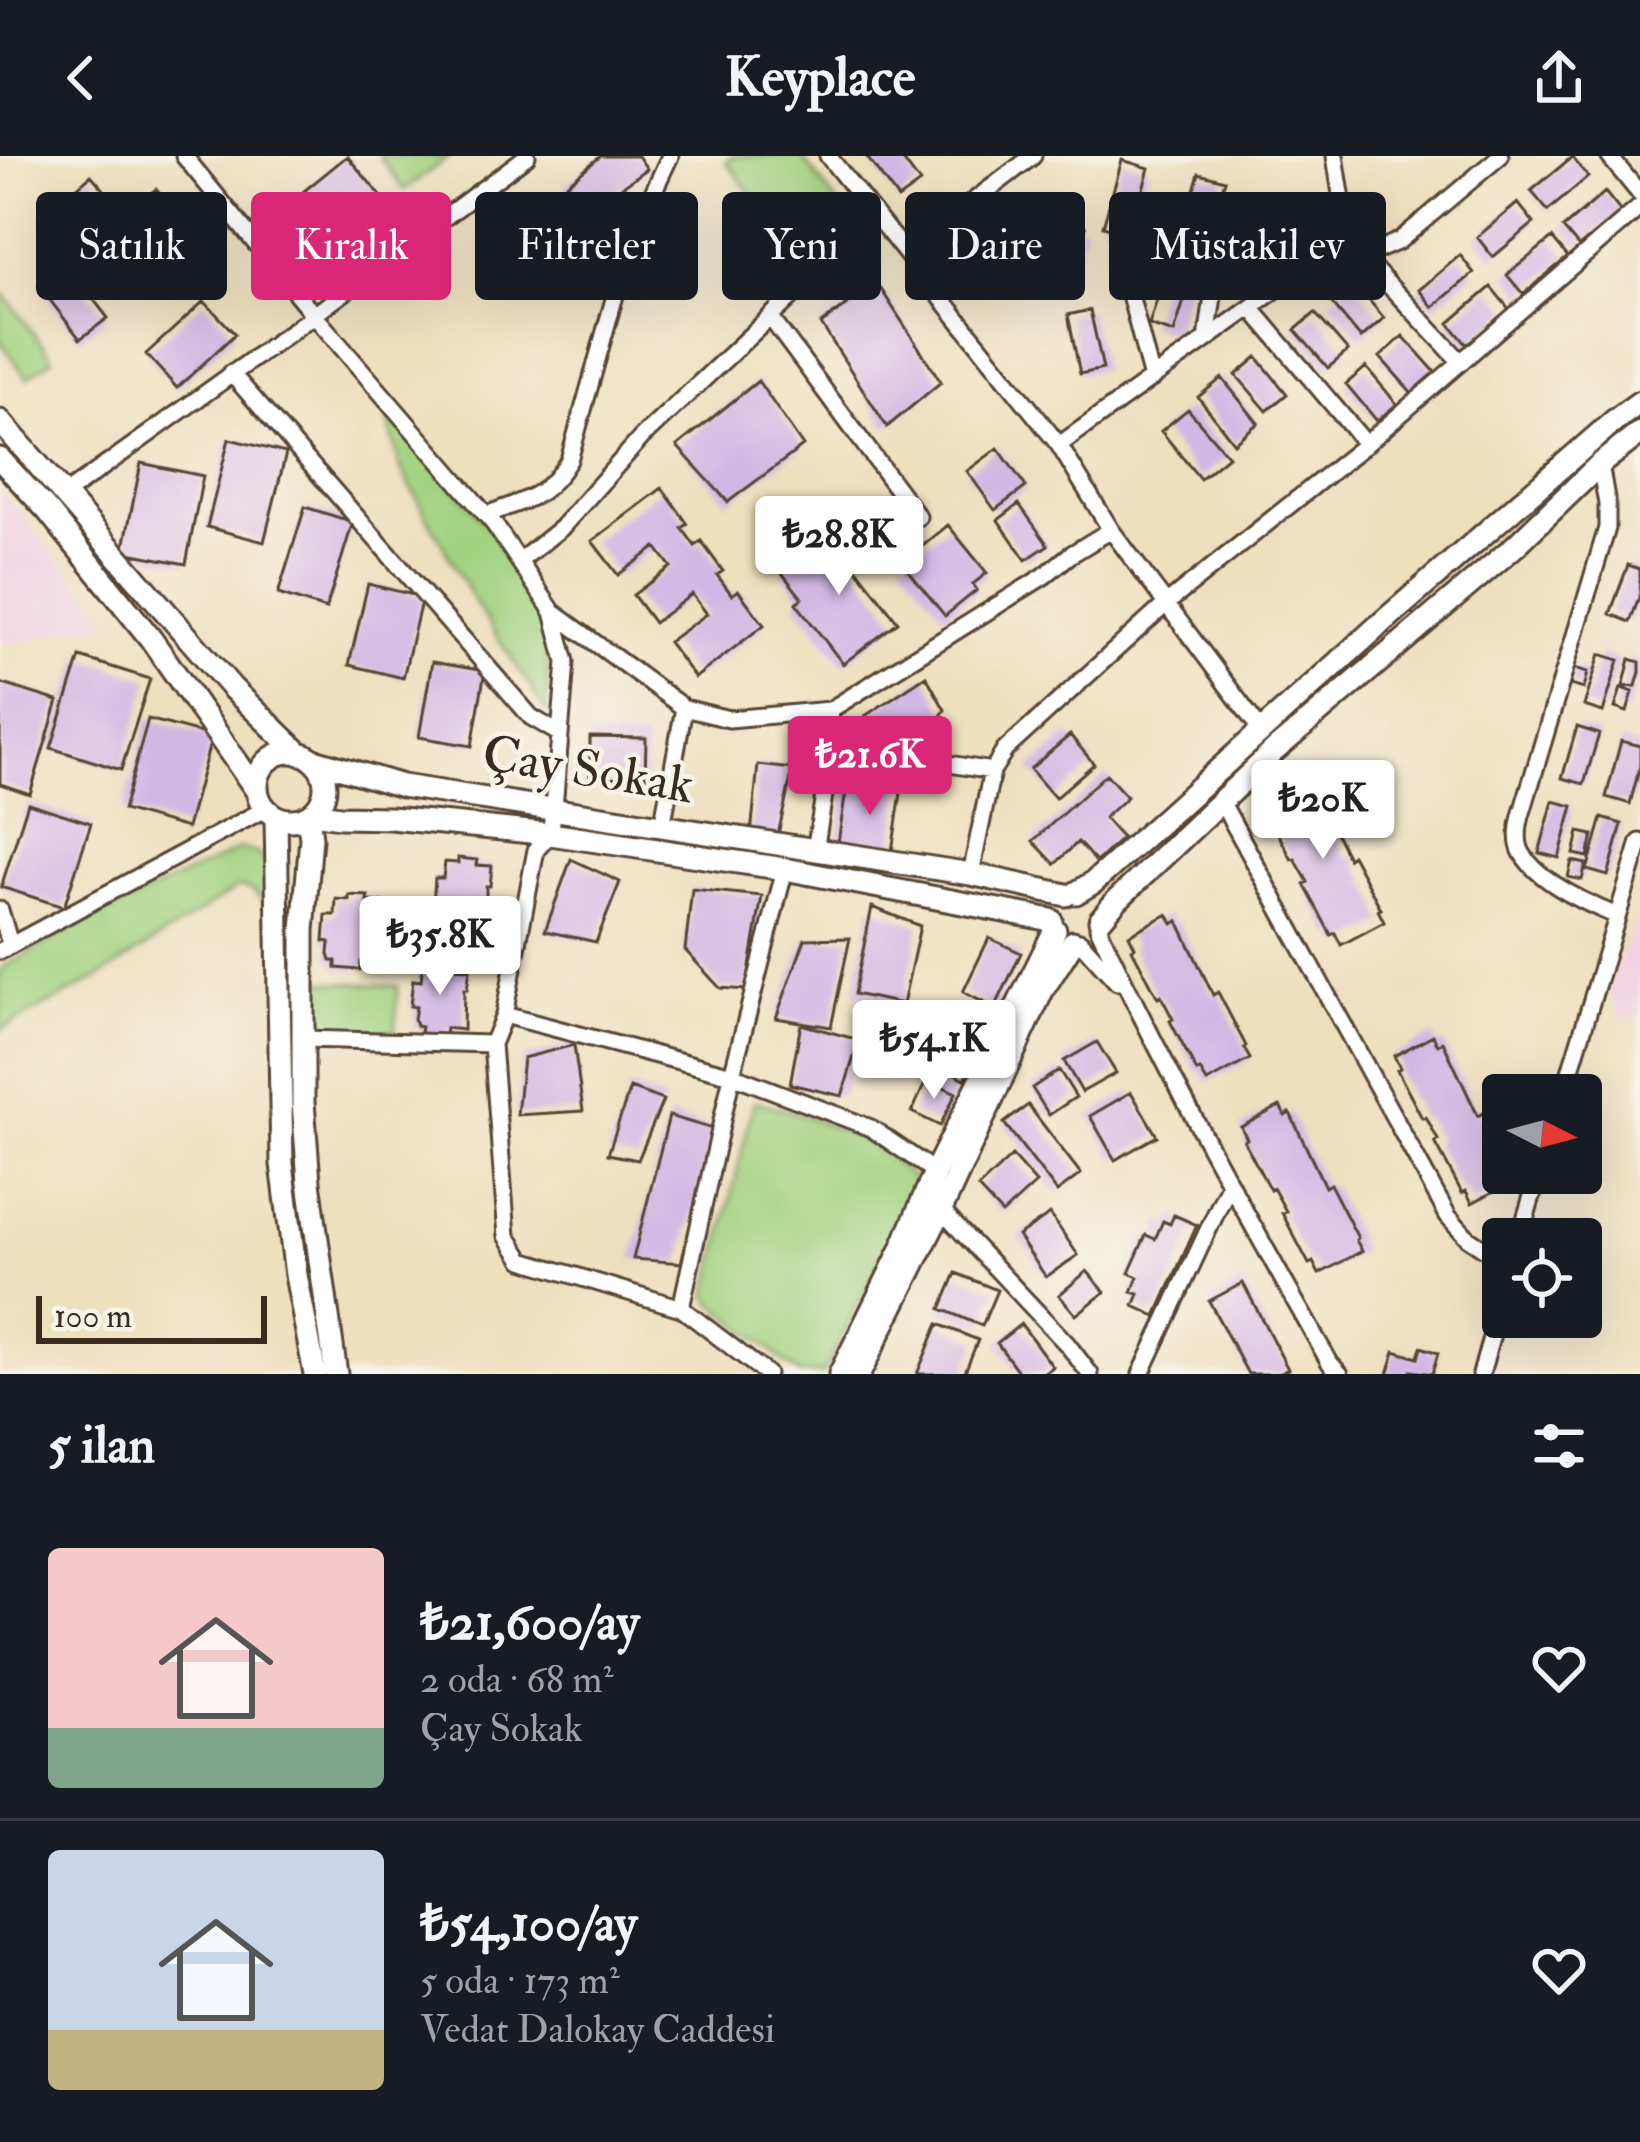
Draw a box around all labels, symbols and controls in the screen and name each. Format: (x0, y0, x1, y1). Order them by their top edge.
text: Keyplace (725, 44, 915, 112)
icon: back (48, 45, 114, 111)
icon: share (1526, 45, 1592, 111)
chip: Satılık (36, 192, 227, 300)
chip: Kiralık (251, 192, 451, 300)
chip: Filtreler (475, 192, 698, 300)
chip: Yeni (722, 192, 881, 300)
chip: Daire (905, 192, 1085, 300)
chip: Müstakil ev (1109, 192, 1386, 300)
pin: ₺28.8K (741, 496, 937, 598)
text: ₺28.8K (782, 510, 896, 559)
pin: ₺21.6K (772, 716, 968, 818)
street label: Çay Sokak (478, 722, 698, 818)
text: ₺21.6K (815, 730, 925, 779)
pin: ₺20K (1252, 760, 1394, 862)
text: ₺20K (1278, 774, 1368, 823)
pin: ₺35.8K (342, 896, 538, 998)
text: ₺35.8K (387, 910, 493, 959)
pin: ₺54.1K (836, 1000, 1032, 1102)
text: ₺54.1K (879, 1014, 989, 1063)
north arrow (1482, 1074, 1602, 1194)
map controls (1482, 1074, 1602, 1338)
button: locate (1482, 1218, 1602, 1338)
scale bar (36, 1290, 267, 1343)
text: 100 m (54, 1296, 132, 1337)
icon: filters (1526, 1413, 1592, 1479)
text: 5 ilan (48, 1414, 155, 1478)
text: ₺21,600/ay (420, 1591, 639, 1655)
icon: home (144, 1596, 288, 1740)
icon: heart (1526, 1635, 1592, 1701)
text: 2 oda · 68 m² (420, 1655, 613, 1704)
text: Çay Sokak (420, 1704, 583, 1753)
text: ₺54,100/ay (420, 1892, 637, 1956)
icon: home (144, 1898, 288, 2042)
icon: heart (1526, 1937, 1592, 2003)
text: 5 oda · 173 m² (420, 1956, 620, 2005)
text: Vedat Dalokay Caddesi (420, 2005, 775, 2054)

